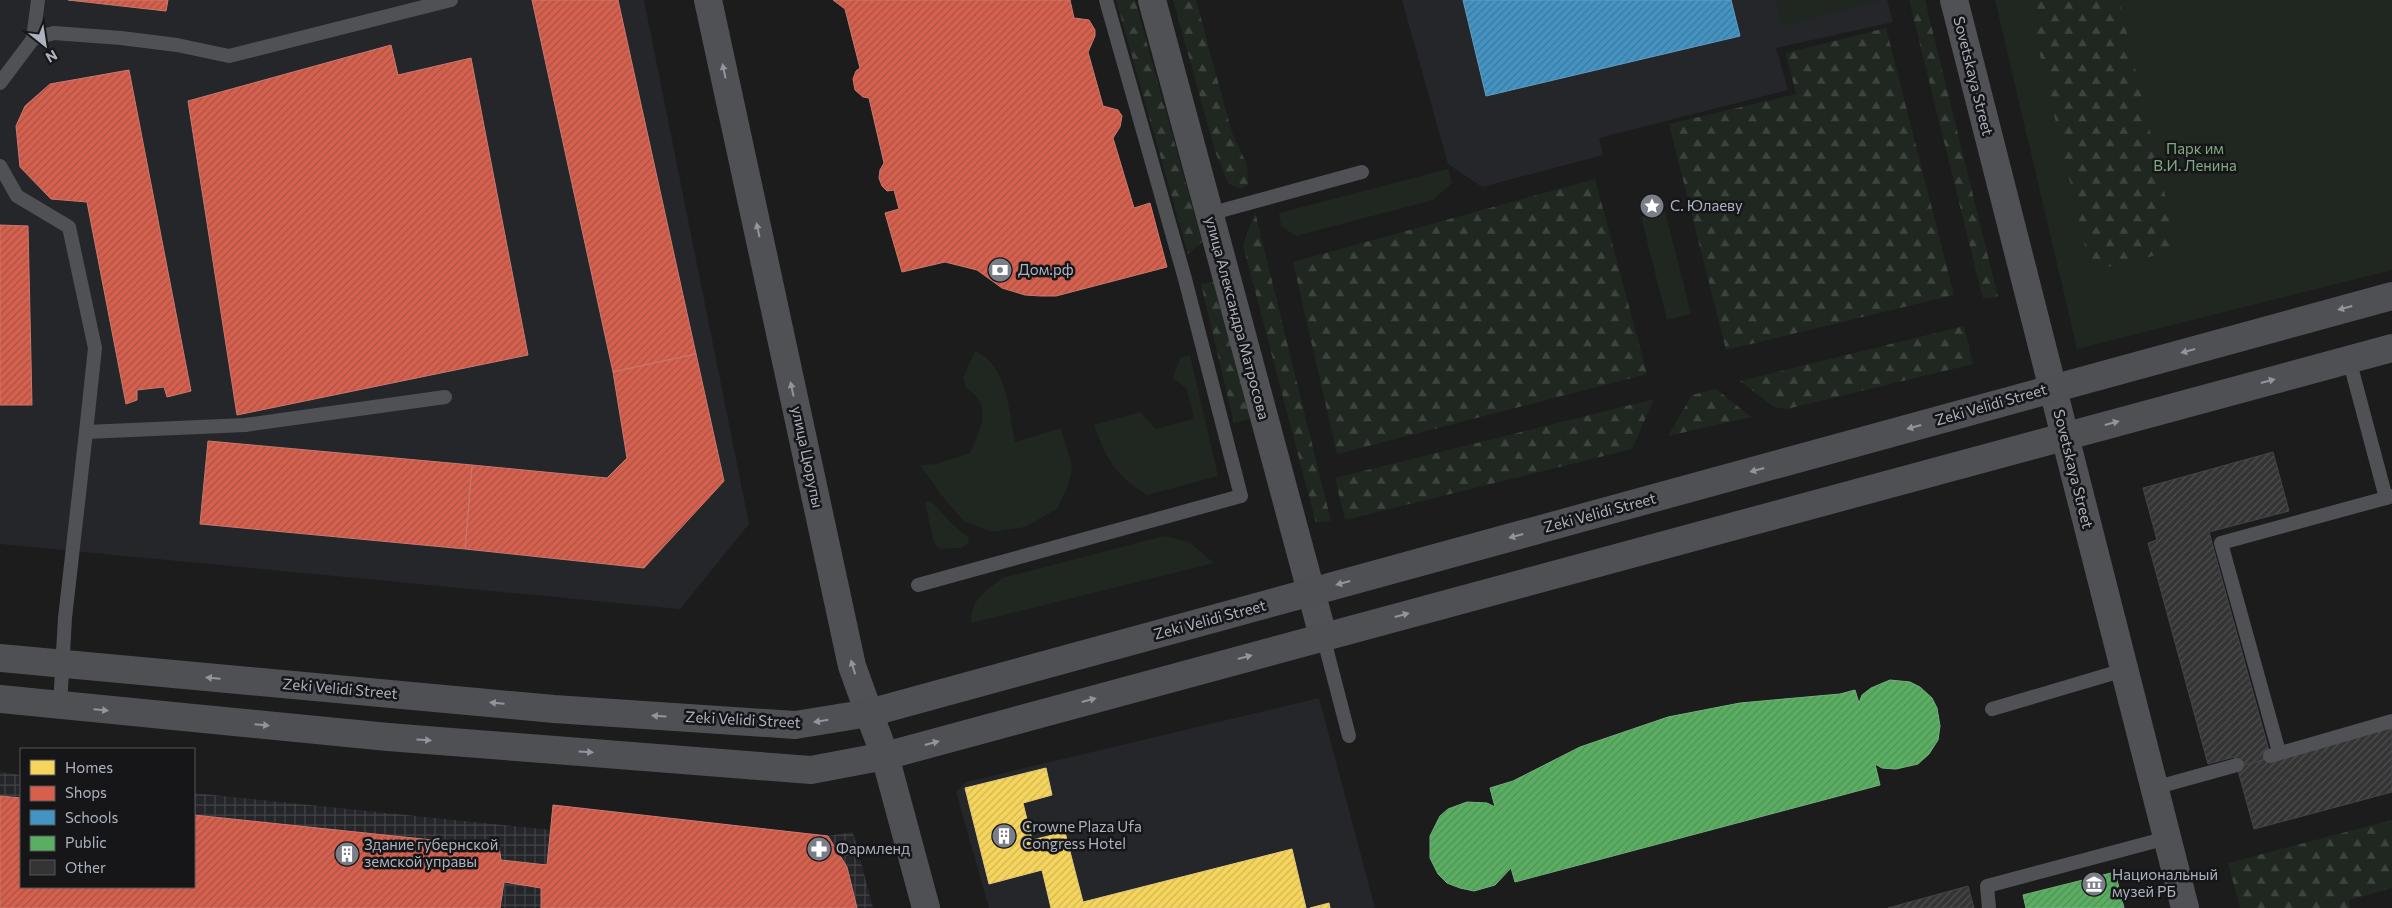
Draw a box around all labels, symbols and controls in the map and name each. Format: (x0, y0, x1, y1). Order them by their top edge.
street label: Sovetskaya Street (1950, 14, 1997, 137)
north arrow (20, 20, 70, 70)
text: N (43, 47, 61, 67)
one-way arrow (719, 63, 727, 79)
park label: Парк им В.И. Ленина (2153, 139, 2237, 174)
place icon: С. Юлаеву (1639, 193, 1665, 219)
place label: С. Юлаеву (1670, 196, 1743, 214)
street label: улица Александра Матросова (1202, 214, 1274, 421)
one-way arrow (754, 223, 762, 238)
bank icon: Дом.рф (987, 257, 1013, 283)
place label: Дом.рф (1018, 260, 1074, 278)
one-way arrow (2337, 305, 2352, 313)
one-way arrow (2180, 347, 2196, 355)
one-way arrow (2261, 377, 2276, 385)
street label: Zeki Velidi Street (1933, 379, 2049, 429)
one-way arrow (788, 381, 796, 396)
street label: улица Цюрупы (788, 404, 828, 509)
street label: Sovetskaya Street (2050, 407, 2097, 530)
one-way arrow (2104, 419, 2119, 427)
one-way arrow (1907, 423, 1922, 431)
one-way arrow (1750, 466, 1765, 474)
street label: Zeki Velidi Street (1542, 488, 1658, 536)
one-way arrow (1509, 532, 1524, 540)
one-way arrow (1335, 580, 1350, 588)
street label: Zeki Velidi Street (1152, 595, 1268, 643)
one-way arrow (1395, 611, 1410, 619)
one-way arrow (1238, 653, 1253, 661)
one-way arrow (848, 660, 856, 675)
one-way arrow (205, 674, 221, 682)
street label: Zeki Velidi Street (282, 674, 398, 702)
one-way arrow (1081, 696, 1096, 704)
one-way arrow (489, 699, 505, 707)
one-way arrow (93, 706, 109, 714)
street label: Zeki Velidi Street (685, 707, 801, 731)
one-way arrow (651, 711, 667, 719)
one-way arrow (813, 717, 829, 725)
one-way arrow (255, 722, 271, 730)
one-way arrow (417, 736, 433, 744)
one-way arrow (924, 739, 939, 747)
legend (20, 748, 195, 888)
one-way arrow (579, 749, 595, 757)
text: Homes (65, 758, 113, 776)
text: Shops (65, 783, 107, 801)
text: Schools (65, 808, 119, 826)
place label: Crowne Plaza Ufa Congress Hotel (1022, 817, 1142, 852)
building icon: Crowne Plaza Ufa Congress Hotel (991, 823, 1017, 849)
text: Public (65, 833, 107, 851)
place label: Здание губернской земской управы (364, 835, 498, 870)
pharmacy icon: Фармленд (806, 836, 832, 862)
place label: Фармленд (836, 839, 910, 857)
building icon: Здание губернской земской управы (334, 841, 360, 867)
text: Other (65, 858, 106, 876)
place label: Национальный музей РБ (2112, 865, 2218, 900)
museum icon: Национальный музей РБ (2081, 871, 2107, 897)

